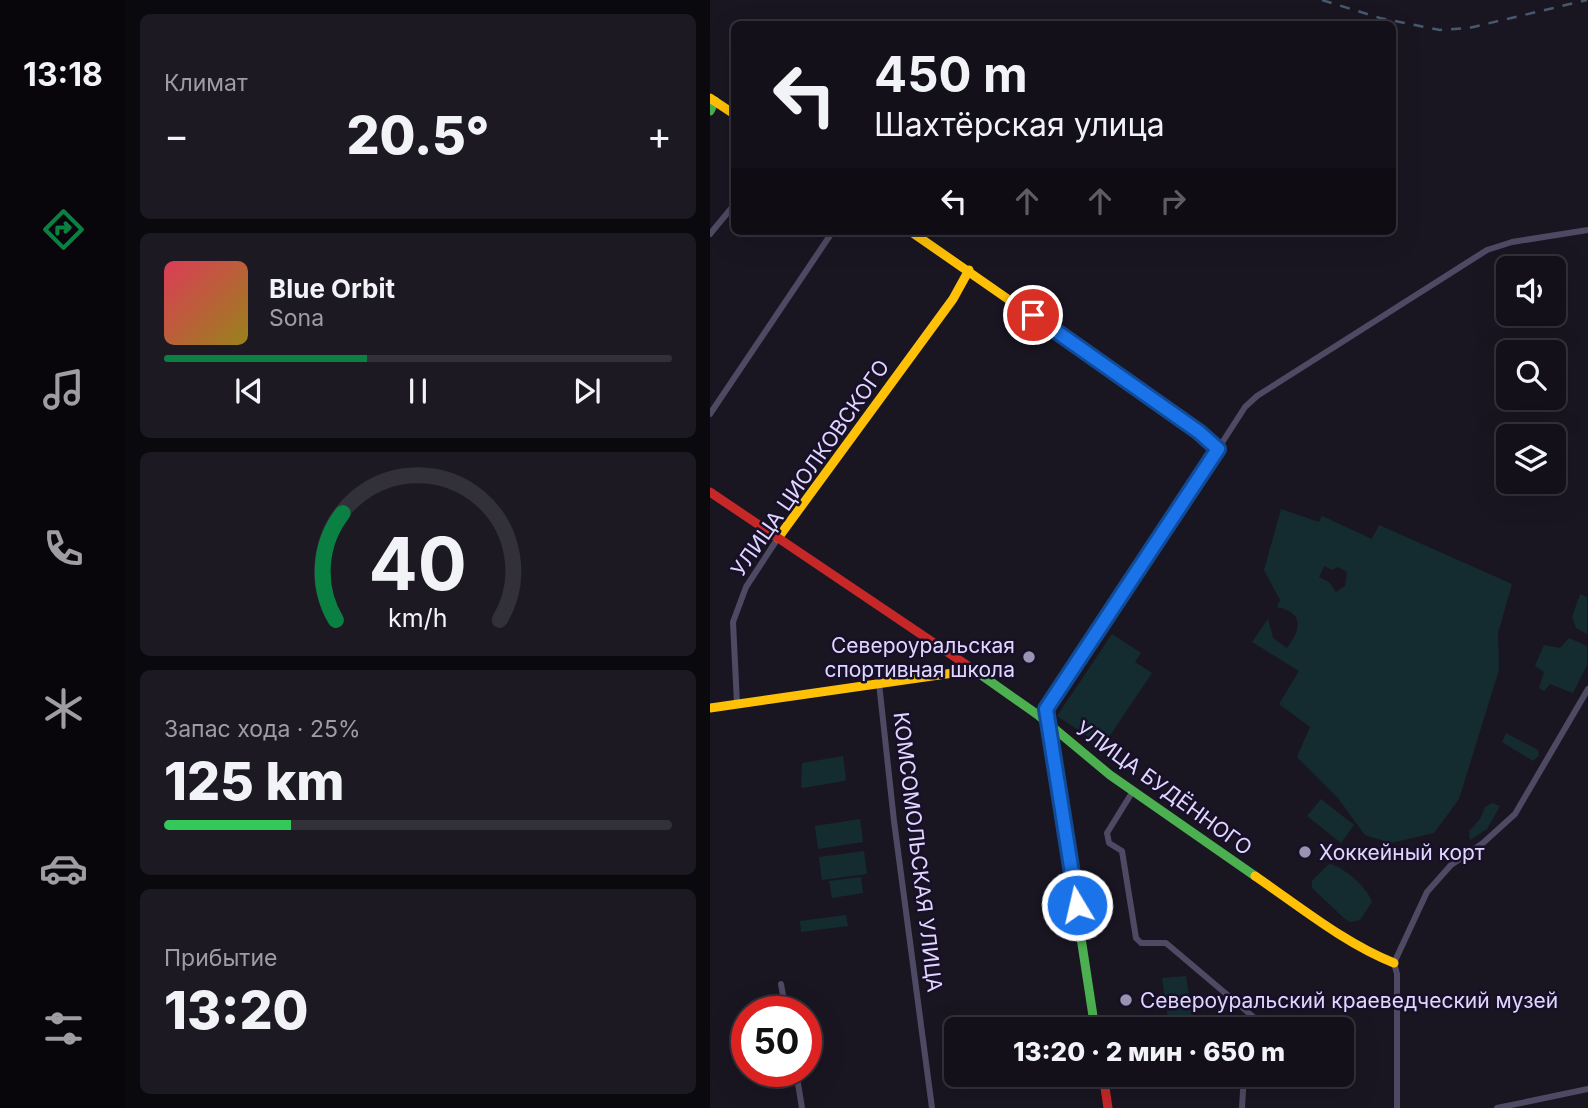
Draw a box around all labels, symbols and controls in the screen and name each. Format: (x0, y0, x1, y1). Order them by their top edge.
text: 450 m (874, 45, 1028, 104)
icon: left (759, 49, 850, 140)
text: 13:18 (23, 55, 103, 94)
text: Климат (164, 69, 248, 97)
text: 20.5° (346, 104, 490, 167)
text: Шахтёрская улица (874, 105, 1165, 144)
text: − (164, 112, 189, 158)
text: + (647, 112, 672, 158)
icon: left (935, 182, 973, 220)
icon: ahead (1008, 182, 1046, 220)
icon: ahead (1081, 182, 1119, 220)
icon: right (1154, 182, 1192, 220)
icon: directions (39, 205, 88, 254)
map controls (1496, 256, 1566, 494)
button: sound (1496, 256, 1566, 326)
text: Blue Orbit (269, 273, 395, 304)
pin (1003, 285, 1063, 345)
icon: arrive (1014, 296, 1052, 334)
text: Sona (269, 304, 324, 332)
button: search (1496, 340, 1566, 410)
street label: УЛИЦА ЦИОЛКОВСКОГО (726, 355, 894, 581)
icon: music (39, 365, 88, 414)
icon: previous (230, 372, 268, 410)
icon: pause (399, 372, 437, 410)
icon: next (568, 372, 606, 410)
button: layers (1496, 424, 1566, 494)
text: 40 (369, 519, 467, 608)
icon: phone (39, 524, 88, 573)
text: km/h (388, 603, 448, 633)
place label: Североуральская спортивная школа (824, 633, 1015, 682)
marker: Североуральская спортивная школа (1021, 649, 1037, 665)
icon: climate (39, 684, 88, 733)
street label: КОМСОМОЛЬСКАЯ УЛИЦА (888, 711, 948, 993)
text: Запас хода · 25% (164, 715, 361, 743)
street label: УЛИЦА БУДЁННОГО (1071, 715, 1258, 860)
text: 125 km (164, 750, 344, 813)
place label: Хоккейный корт (1319, 840, 1485, 865)
icon: car (39, 844, 88, 893)
marker: Хоккейный корт (1297, 844, 1313, 860)
position arrow (1040, 868, 1114, 942)
text: Прибытие (164, 944, 277, 972)
text: 13:20 (164, 979, 309, 1042)
place label: Североуральский краеведческий музей (1140, 988, 1558, 1013)
marker: Североуральский краеведческий музей (1118, 992, 1134, 1008)
speed limit sign: 50 (731, 996, 822, 1087)
icon: filters (39, 1004, 88, 1053)
text: 13:20 · 2 мин · 650 m (1013, 1036, 1285, 1067)

